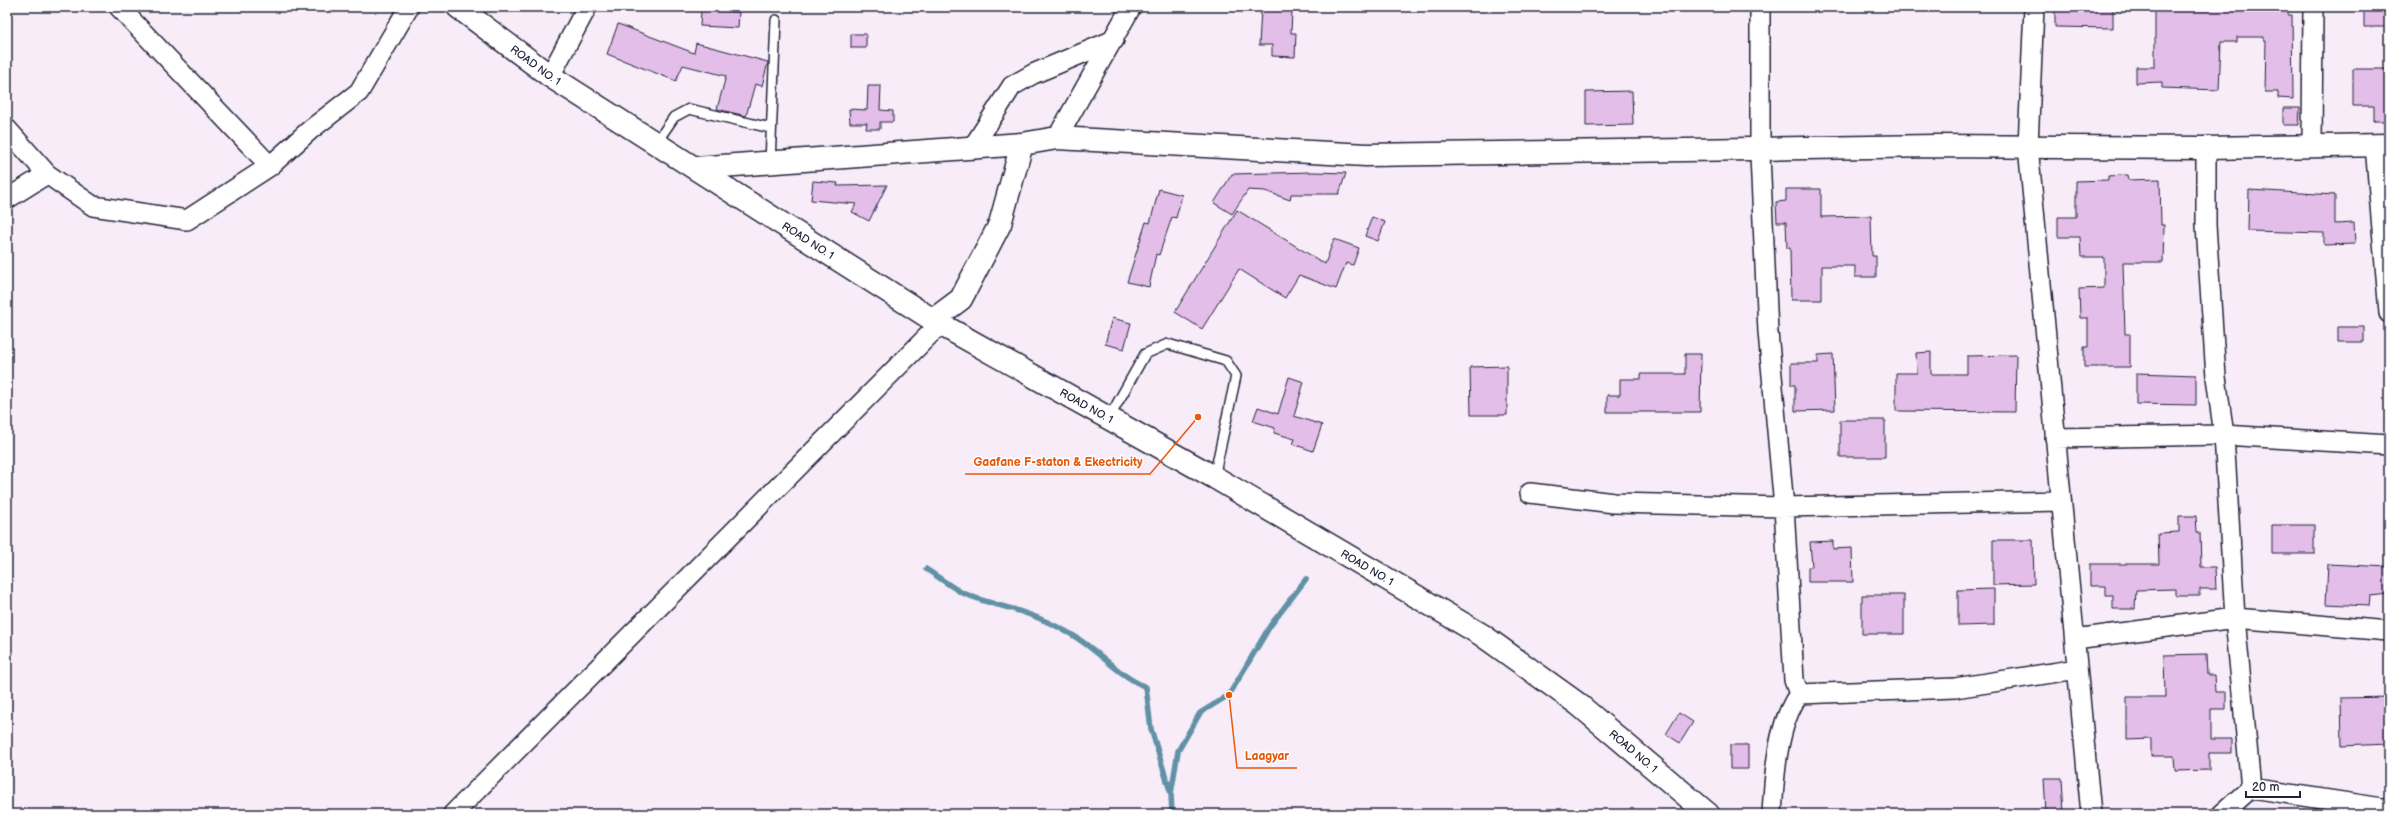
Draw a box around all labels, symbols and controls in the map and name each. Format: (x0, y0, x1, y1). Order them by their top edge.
street label: ROAD NO. 1 (508, 43, 563, 88)
street label: ROAD NO. 1 (779, 219, 836, 262)
street label: ROAD NO. 1 (1057, 386, 1115, 426)
callout: Gaafane F-staton & Ekectricity (965, 450, 1150, 474)
text: Gaafane F-staton & Ekectricity (973, 455, 1143, 470)
street label: ROAD NO. 1 (1338, 547, 1396, 588)
street label: ROAD NO. 1 (1606, 727, 1660, 775)
callout: Laagyar (1237, 744, 1297, 768)
text: Laagyar (1245, 749, 1289, 764)
scale bar (2246, 773, 2300, 799)
text: 20 m (2252, 780, 2279, 795)

